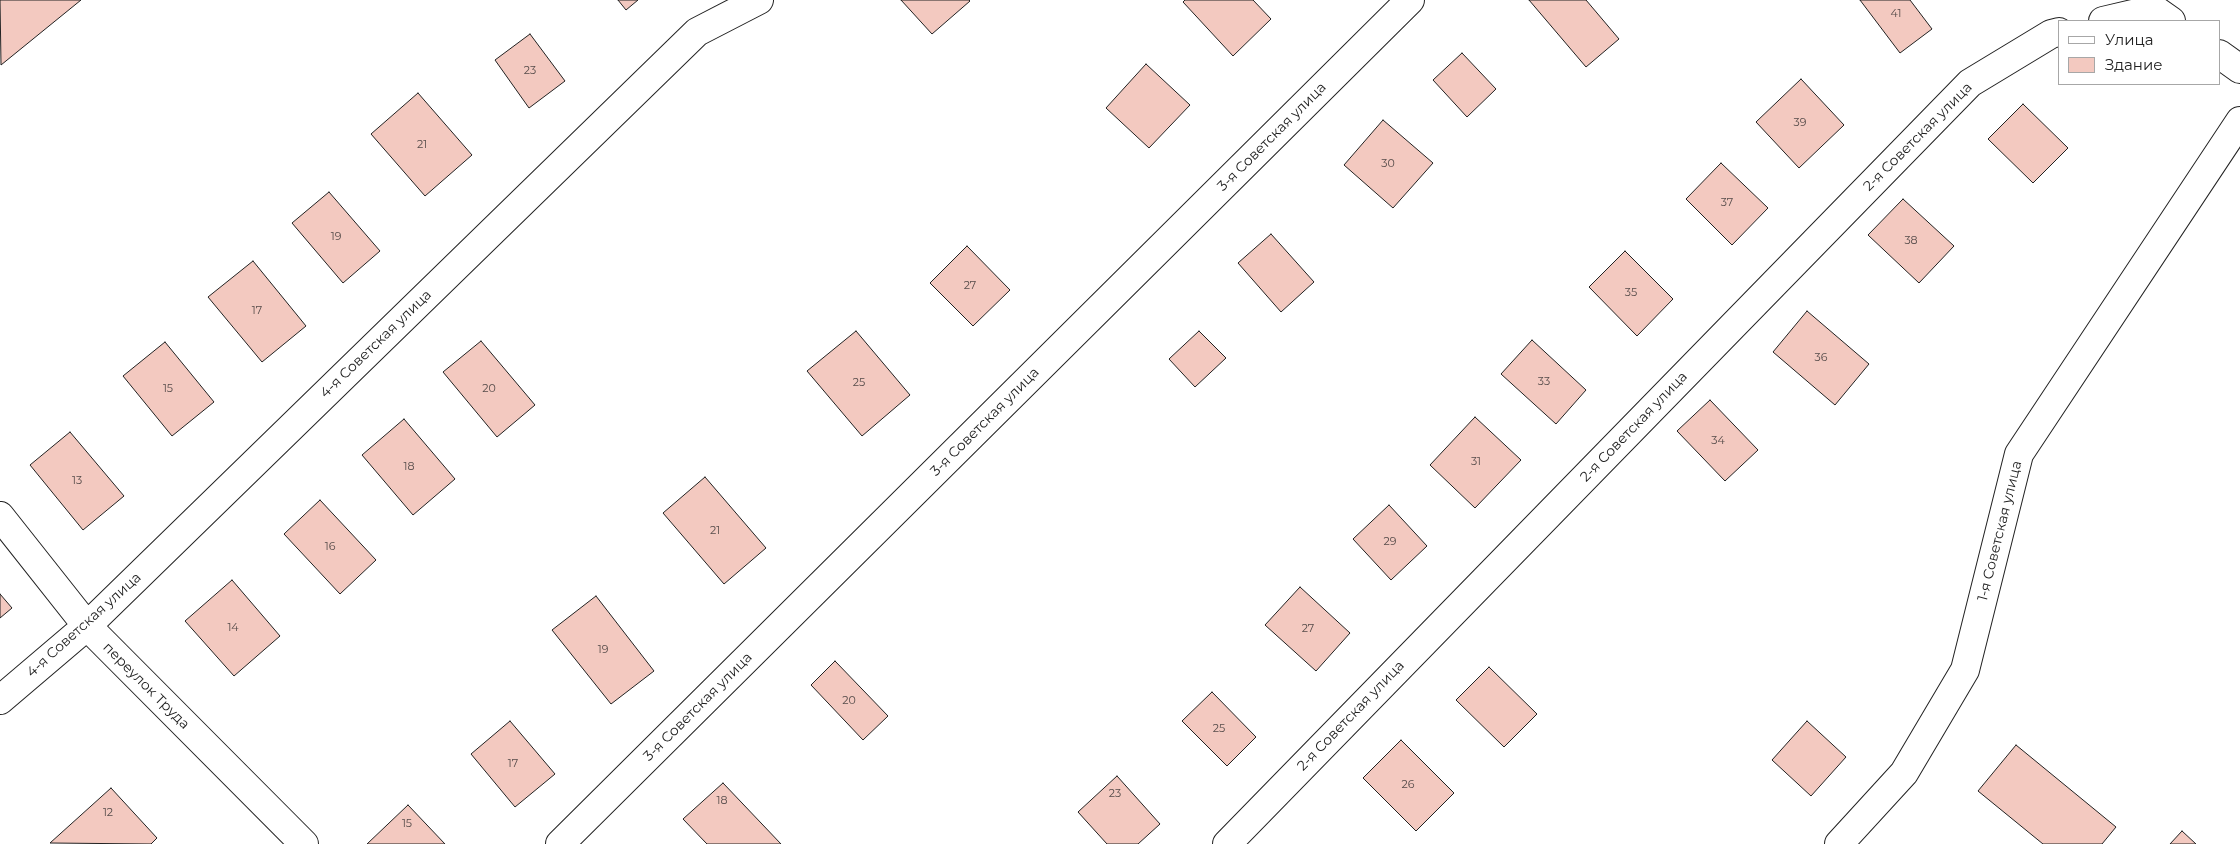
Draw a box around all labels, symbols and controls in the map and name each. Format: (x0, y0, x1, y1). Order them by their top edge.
house number: 41 (1891, 7, 1901, 21)
legend (2058, 20, 2220, 85)
text: Улица (2105, 30, 2153, 49)
text: Здание (2105, 55, 2163, 74)
house number: 23 (524, 64, 536, 78)
street label: 3-я Советская улица (1214, 79, 1330, 195)
street label: 2-я Советская улица (1860, 79, 1976, 195)
house number: 39 (1794, 116, 1806, 130)
house number: 21 (417, 138, 427, 152)
house number: 30 (1381, 157, 1395, 171)
house number: 37 (1721, 196, 1733, 210)
house number: 19 (331, 230, 341, 244)
house number: 38 (1904, 234, 1918, 248)
house number: 27 (964, 279, 976, 293)
street label: 4-я Советская улица (317, 286, 435, 402)
house number: 35 (1625, 286, 1637, 300)
house number: 17 (252, 304, 262, 318)
house number: 36 (1815, 351, 1827, 365)
street label: 3-я Советская улица (927, 364, 1043, 480)
street label: 2-я Советская улица (1577, 368, 1691, 486)
house number: 33 (1538, 375, 1550, 389)
house number: 25 (853, 376, 865, 390)
house number: 15 (163, 382, 173, 396)
house number: 20 (482, 382, 496, 396)
house number: 34 (1711, 434, 1725, 448)
house number: 31 (1471, 455, 1481, 469)
street label: 1-я Советская улица (1974, 459, 2026, 603)
house number: 18 (404, 460, 414, 474)
house number: 13 (72, 474, 82, 488)
house number: 21 (710, 524, 720, 538)
house number: 29 (1384, 535, 1396, 549)
house number: 16 (325, 540, 335, 554)
street label: 4-я Советская улица (23, 569, 145, 681)
house number: 14 (227, 621, 239, 635)
house number: 27 (1302, 622, 1314, 636)
street label: переулок Труда (99, 639, 193, 733)
house number: 19 (598, 643, 608, 657)
street label: 3-я Советская улица (640, 649, 756, 765)
street label: 2-я Советская улица (1294, 657, 1408, 775)
house number: 20 (842, 694, 856, 708)
house number: 25 (1213, 722, 1225, 736)
house number: 17 (508, 757, 518, 771)
house number: 26 (1402, 778, 1414, 792)
house number: 23 (1109, 787, 1121, 801)
house number: 18 (717, 794, 727, 808)
house number: 12 (103, 806, 113, 820)
house number: 15 (402, 817, 412, 831)

